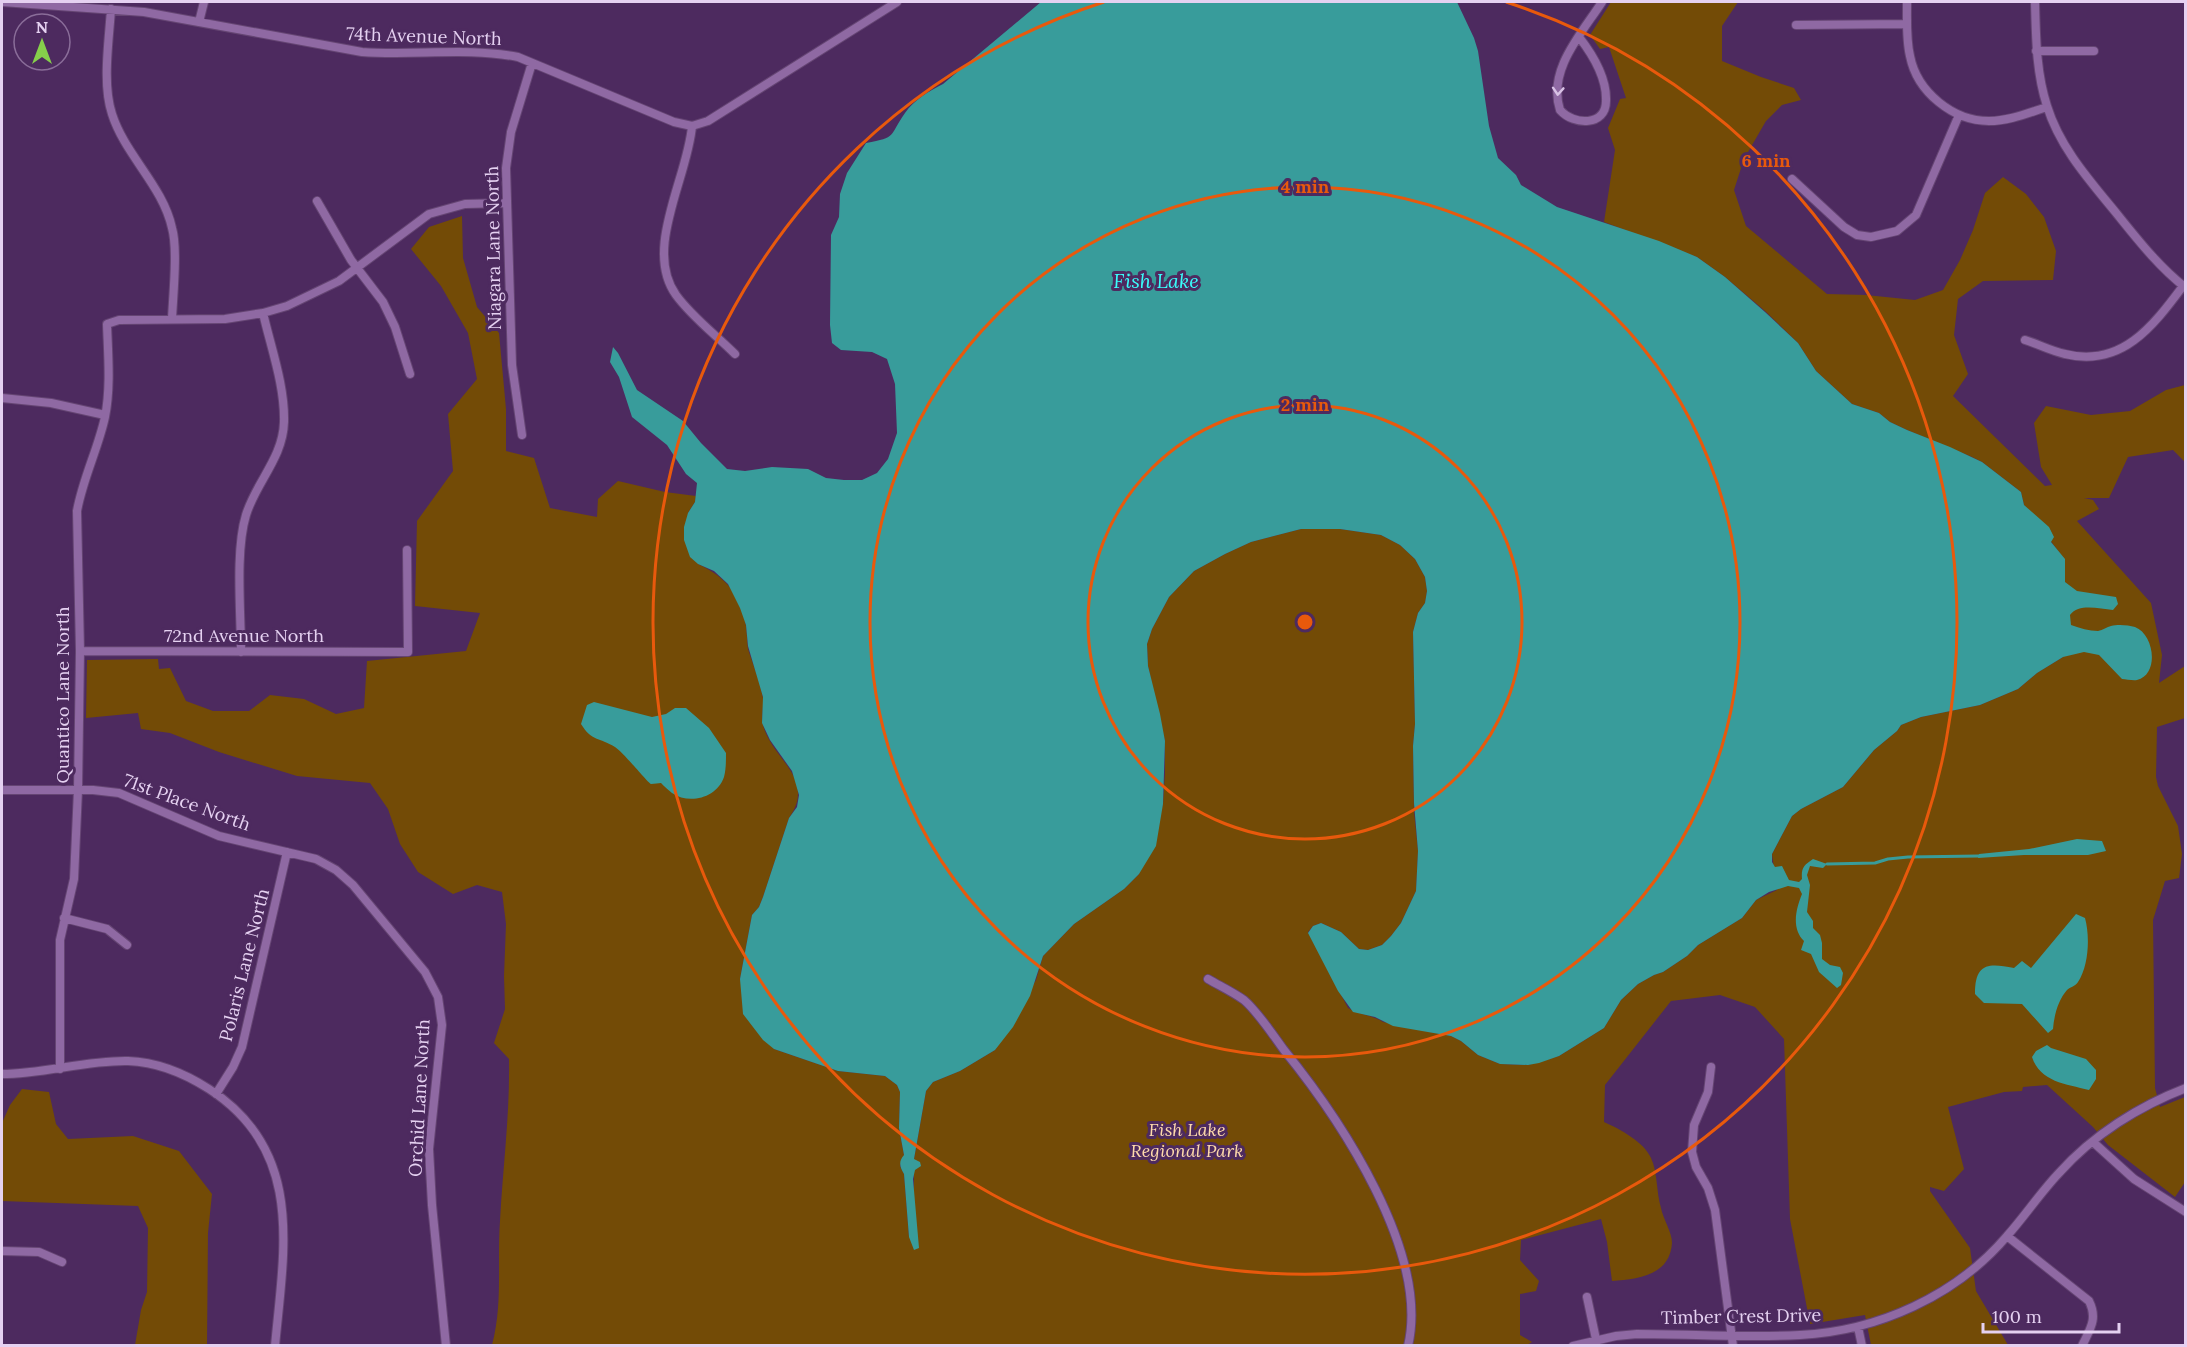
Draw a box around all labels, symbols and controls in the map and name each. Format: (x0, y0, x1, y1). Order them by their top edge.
north arrow (12, 12, 72, 72)
text: N (36, 17, 48, 37)
street label: 74th Avenue North (346, 22, 502, 50)
one-way arrow (1552, 86, 1565, 95)
text: 6 min (1741, 149, 1791, 172)
street label: Niagara Lane North (480, 165, 506, 330)
text: 4 min (1281, 175, 1330, 198)
water label: Fish Lake (1113, 268, 1199, 293)
text: 2 min (1281, 393, 1330, 416)
street label: Quantico Lane North (51, 606, 74, 784)
centre of rings (1295, 612, 1315, 632)
street label: 72nd Avenue North (164, 624, 324, 647)
street label: 71st Place North (120, 768, 254, 836)
street label: Polaris Lane North (214, 886, 274, 1044)
street label: Orchid Lane North (403, 1018, 435, 1178)
park label: Fish Lake Regional Park (1131, 1118, 1243, 1162)
scale bar (1983, 1296, 2120, 1334)
street label: Timber Crest Drive (1661, 1303, 1822, 1329)
text: 100 m (1992, 1305, 2042, 1328)

